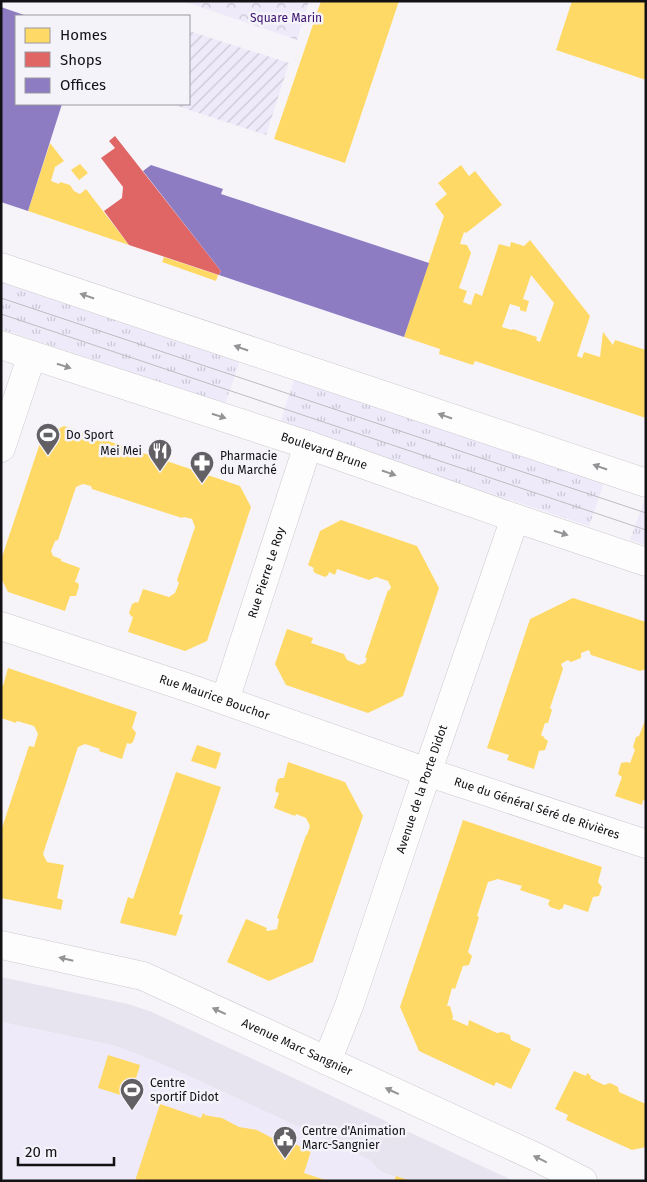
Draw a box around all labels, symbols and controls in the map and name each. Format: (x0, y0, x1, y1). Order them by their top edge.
park label: Square Marin (250, 11, 322, 25)
legend (15, 15, 190, 105)
text: Homes (60, 26, 107, 44)
text: Shops (60, 51, 102, 69)
text: Offices (60, 76, 106, 94)
one-way arrow (79, 292, 94, 300)
one-way arrow (233, 343, 248, 351)
one-way arrow (57, 362, 72, 370)
one-way arrow (438, 411, 453, 419)
one-way arrow (211, 413, 226, 420)
sports icon: Do Sport (35, 422, 61, 456)
place label: Do Sport (66, 428, 114, 442)
street label: Boulevard Brune (279, 430, 369, 472)
restaurant icon: Mei Mei (147, 438, 173, 472)
place label: Mei Mei (100, 444, 142, 458)
place label: Pharmacie du Marché (220, 449, 277, 477)
pharmacy icon: Pharmacie du Marché (189, 450, 215, 484)
one-way arrow (592, 463, 607, 470)
one-way arrow (382, 470, 397, 478)
street label: Rue Pierre Le Roy (245, 525, 288, 620)
one-way arrow (554, 530, 569, 537)
street label: Rue Maurice Bouchor (157, 672, 272, 723)
street label: Avenue de la Porte Didot (393, 722, 450, 855)
street label: Rue du Général Séré de Rivières (452, 774, 622, 842)
one-way arrow (58, 955, 73, 963)
one-way arrow (212, 1007, 226, 1015)
street label: Avenue Marc Sangnier (240, 1015, 355, 1079)
place label: Centre sportif Didot (150, 1076, 220, 1104)
sports icon: Centre sportif Didot (119, 1077, 145, 1111)
one-way arrow (385, 1087, 399, 1095)
place label: Centre d'Animation Marc-Sangnier (302, 1124, 406, 1152)
public building icon: Centre d'Animation Marc-Sangnier (272, 1125, 298, 1159)
scale bar (18, 1134, 114, 1166)
text: 20 m (25, 1143, 58, 1161)
one-way arrow (532, 1155, 547, 1163)

